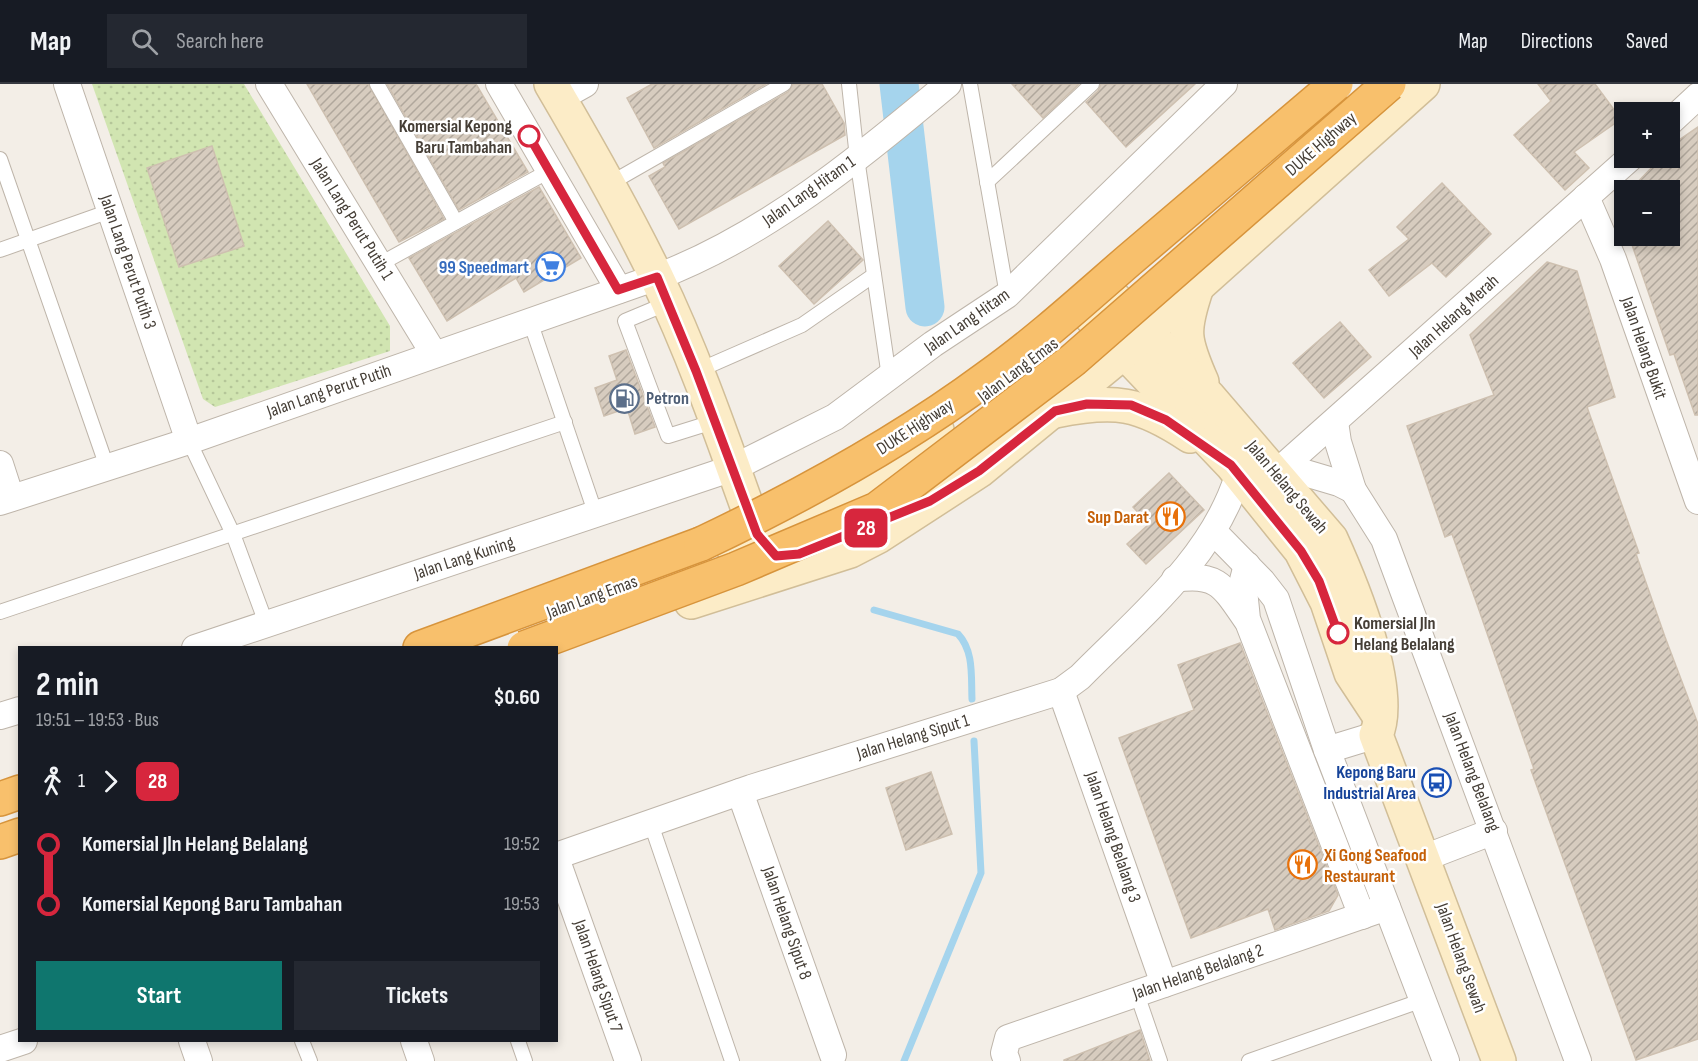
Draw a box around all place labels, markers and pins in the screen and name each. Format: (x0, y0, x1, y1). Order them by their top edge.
place label: Komersial Kepong Baru Tambahan (399, 116, 512, 158)
marker: Komersial Kepong Baru Tambahan (518, 125, 540, 147)
supermarket icon: 99 Speedmart (534, 251, 566, 283)
place label: 99 Speedmart (439, 257, 529, 278)
fuel station icon: Petron (609, 382, 641, 414)
place label: Petron (646, 388, 689, 409)
restaurant icon: Sup Darat (1154, 501, 1186, 533)
place label: Sup Darat (1087, 507, 1149, 528)
place label: Komersial Jln Helang Belalang (1354, 613, 1455, 655)
marker: Komersial Jln Helang Belalang (1327, 622, 1349, 644)
place label: Kepong Baru Industrial Area (1323, 762, 1416, 804)
bus stop icon: Kepong Baru Industrial Area (1421, 766, 1453, 798)
place label: Xi Gong Seafood Restaurant (1323, 845, 1427, 887)
restaurant icon: Xi Gong Seafood Restaurant (1287, 849, 1319, 881)

